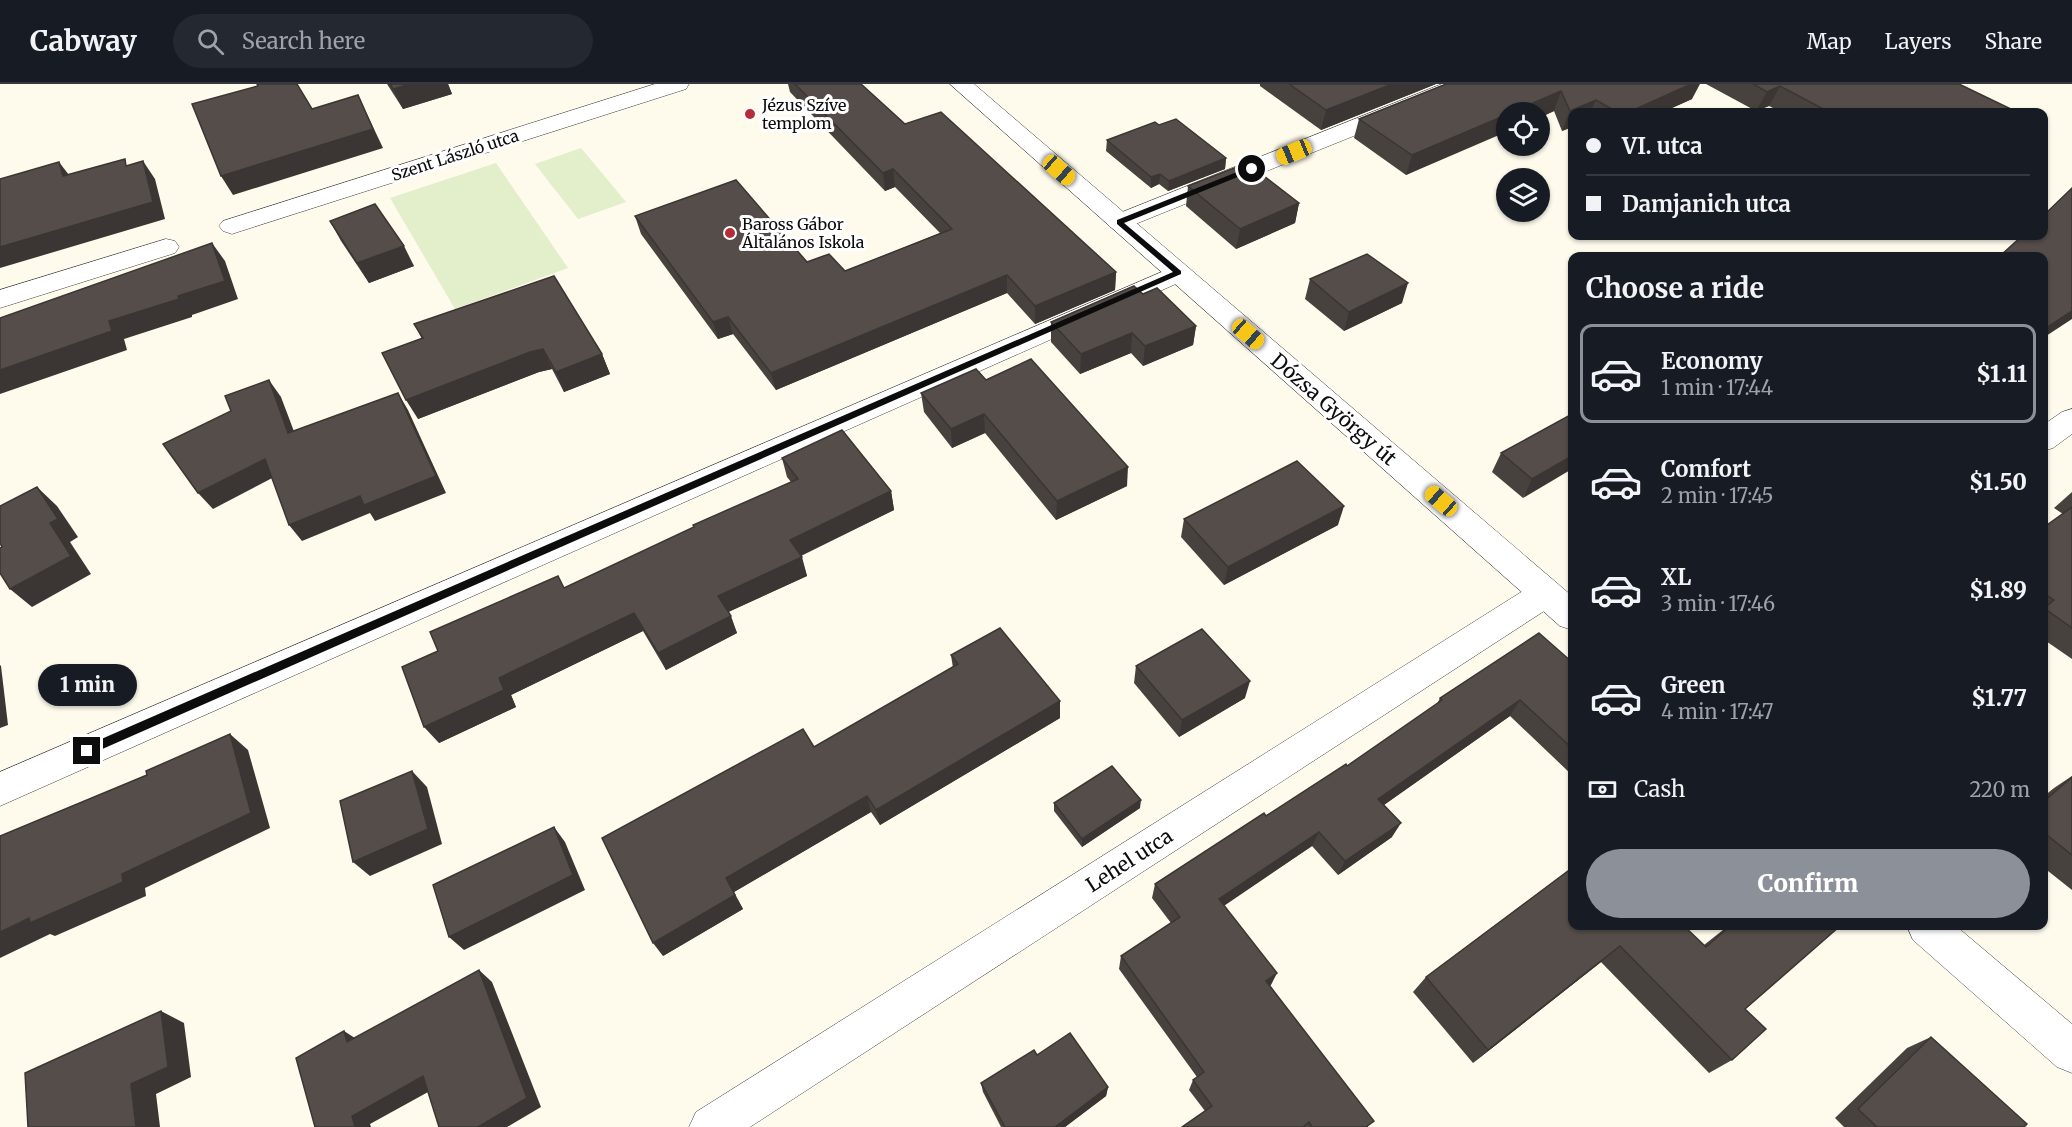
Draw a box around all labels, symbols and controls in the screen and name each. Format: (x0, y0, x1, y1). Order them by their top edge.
search box (173, 14, 593, 68)
text: Cabway (30, 23, 137, 59)
icon: search (194, 25, 227, 58)
text: Search here (242, 27, 365, 55)
text: Map (1807, 28, 1852, 55)
text: Layers (1885, 28, 1952, 55)
text: Share (1985, 28, 2042, 55)
place label: Jézus Szíve templom (761, 95, 846, 133)
map controls (1496, 102, 1550, 222)
button: locate (1496, 102, 1550, 156)
marker: Jézus Szíve templom (743, 107, 757, 121)
street label: Szent László utca (389, 125, 522, 185)
text: VI. utca (1622, 132, 1703, 160)
car (1274, 137, 1314, 167)
car (1040, 151, 1078, 189)
route start (1238, 155, 1265, 182)
button: layers (1496, 168, 1550, 222)
text: Damjanich utca (1622, 190, 1791, 218)
place label: Baross Gábor Általános Iskola (741, 214, 865, 252)
marker: Baross Gábor Általános Iskola (723, 226, 737, 240)
text: Choose a ride (1586, 271, 1764, 305)
car (1229, 315, 1267, 353)
icon: car (1589, 347, 1643, 401)
text: Economy (1661, 347, 1762, 375)
street label: Dózsa György út (1266, 348, 1402, 471)
text: $1.11 (1976, 360, 2027, 388)
text: 1 min · 17:44 (1661, 375, 1773, 400)
icon: car (1589, 455, 1643, 509)
text: Comfort (1661, 455, 1751, 483)
text: $1.50 (1969, 468, 2027, 496)
car (1422, 482, 1460, 520)
text: 2 min · 17:45 (1661, 483, 1773, 508)
icon: car (1589, 563, 1643, 617)
text: XL (1661, 563, 1691, 591)
text: $1.89 (1969, 576, 2027, 604)
text: 3 min · 17:46 (1661, 591, 1775, 616)
callout: 1 min (38, 664, 136, 706)
icon: car (1589, 671, 1643, 725)
text: Green (1661, 671, 1725, 699)
text: 1 min (60, 672, 115, 697)
text: $1.77 (1971, 684, 2027, 712)
text: 4 min · 17:47 (1661, 699, 1773, 724)
route end (73, 737, 100, 764)
icon: cash (1586, 773, 1619, 806)
text: Cash (1634, 775, 1685, 803)
text: 220 m (1970, 777, 2030, 802)
street label: Lehel utca (1081, 823, 1177, 897)
button: Confirm (1586, 849, 2030, 918)

